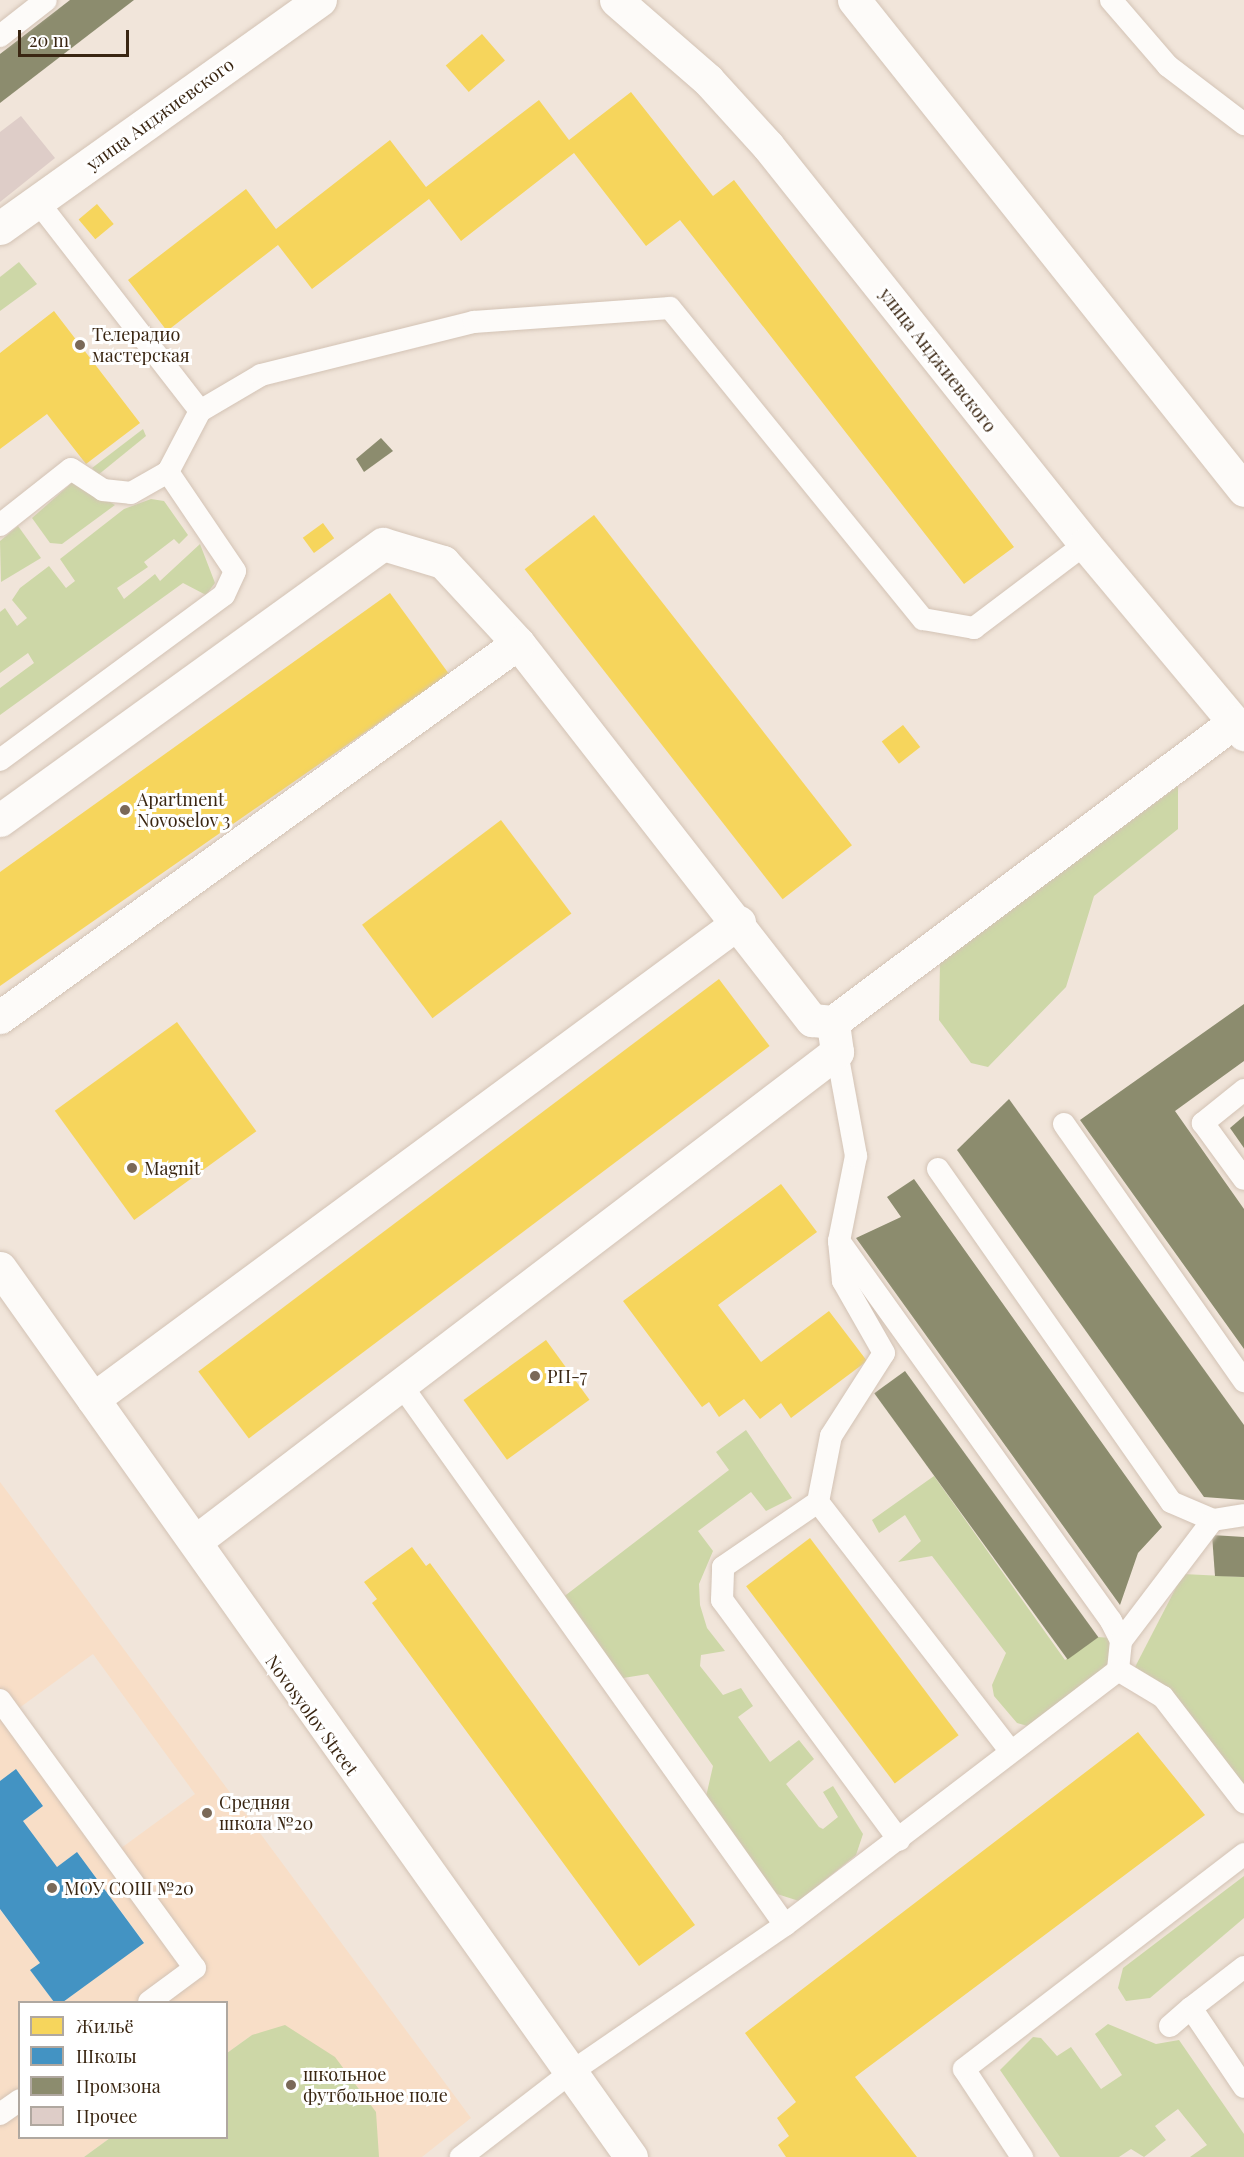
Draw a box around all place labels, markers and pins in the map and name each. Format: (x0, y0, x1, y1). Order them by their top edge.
place label: Телерадио мастерская (92, 324, 190, 366)
marker: Телерадио мастерская (73, 338, 87, 352)
place label: Apartment Novoselov 3 (137, 789, 231, 832)
marker: Apartment Novoselov 3 (118, 803, 132, 817)
place label: Magnit (144, 1157, 200, 1179)
marker: Magnit (125, 1161, 139, 1175)
place label: РП-7 (547, 1365, 587, 1387)
marker: РП-7 (528, 1369, 542, 1383)
place label: Средняя школа №20 (219, 1792, 313, 1834)
marker: Средняя школа №20 (200, 1806, 214, 1820)
place label: МОУ СОШ №20 (64, 1877, 194, 1899)
marker: МОУ СОШ №20 (45, 1881, 59, 1895)
place label: школьное футбольное поле (303, 2064, 448, 2106)
marker: школьное футбольное поле (284, 2078, 298, 2092)

